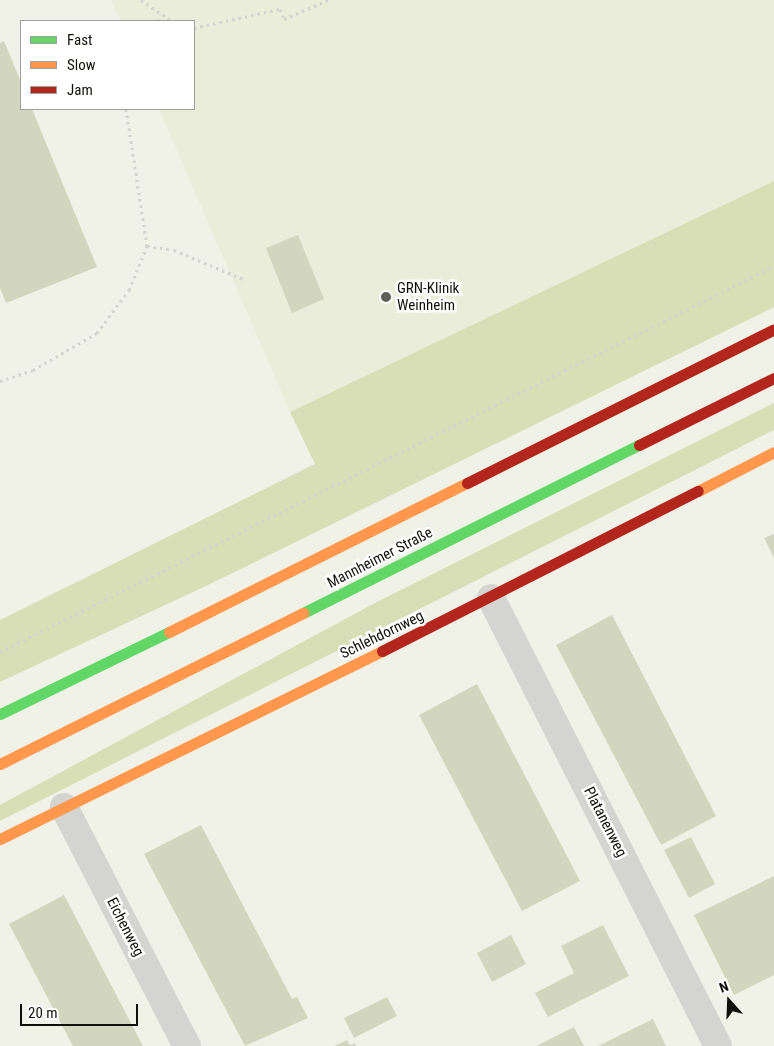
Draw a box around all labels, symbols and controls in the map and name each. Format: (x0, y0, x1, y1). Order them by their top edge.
legend (20, 20, 195, 110)
text: Fast (67, 31, 92, 49)
text: Slow (67, 56, 96, 74)
text: Jam (67, 81, 93, 99)
place label: GRN-Klinik Weinheim (397, 279, 459, 314)
marker: GRN-Klinik Weinheim (379, 290, 393, 304)
street label: Mannheimer Straße (324, 524, 436, 592)
street label: Schlehdornweg (337, 607, 427, 663)
street label: Platanenweg (580, 784, 630, 860)
street label: Eichenweg (103, 895, 147, 959)
north arrow (704, 976, 754, 1026)
text: N (717, 978, 731, 996)
scale bar (22, 994, 140, 1026)
text: 20 m (28, 1004, 58, 1022)

